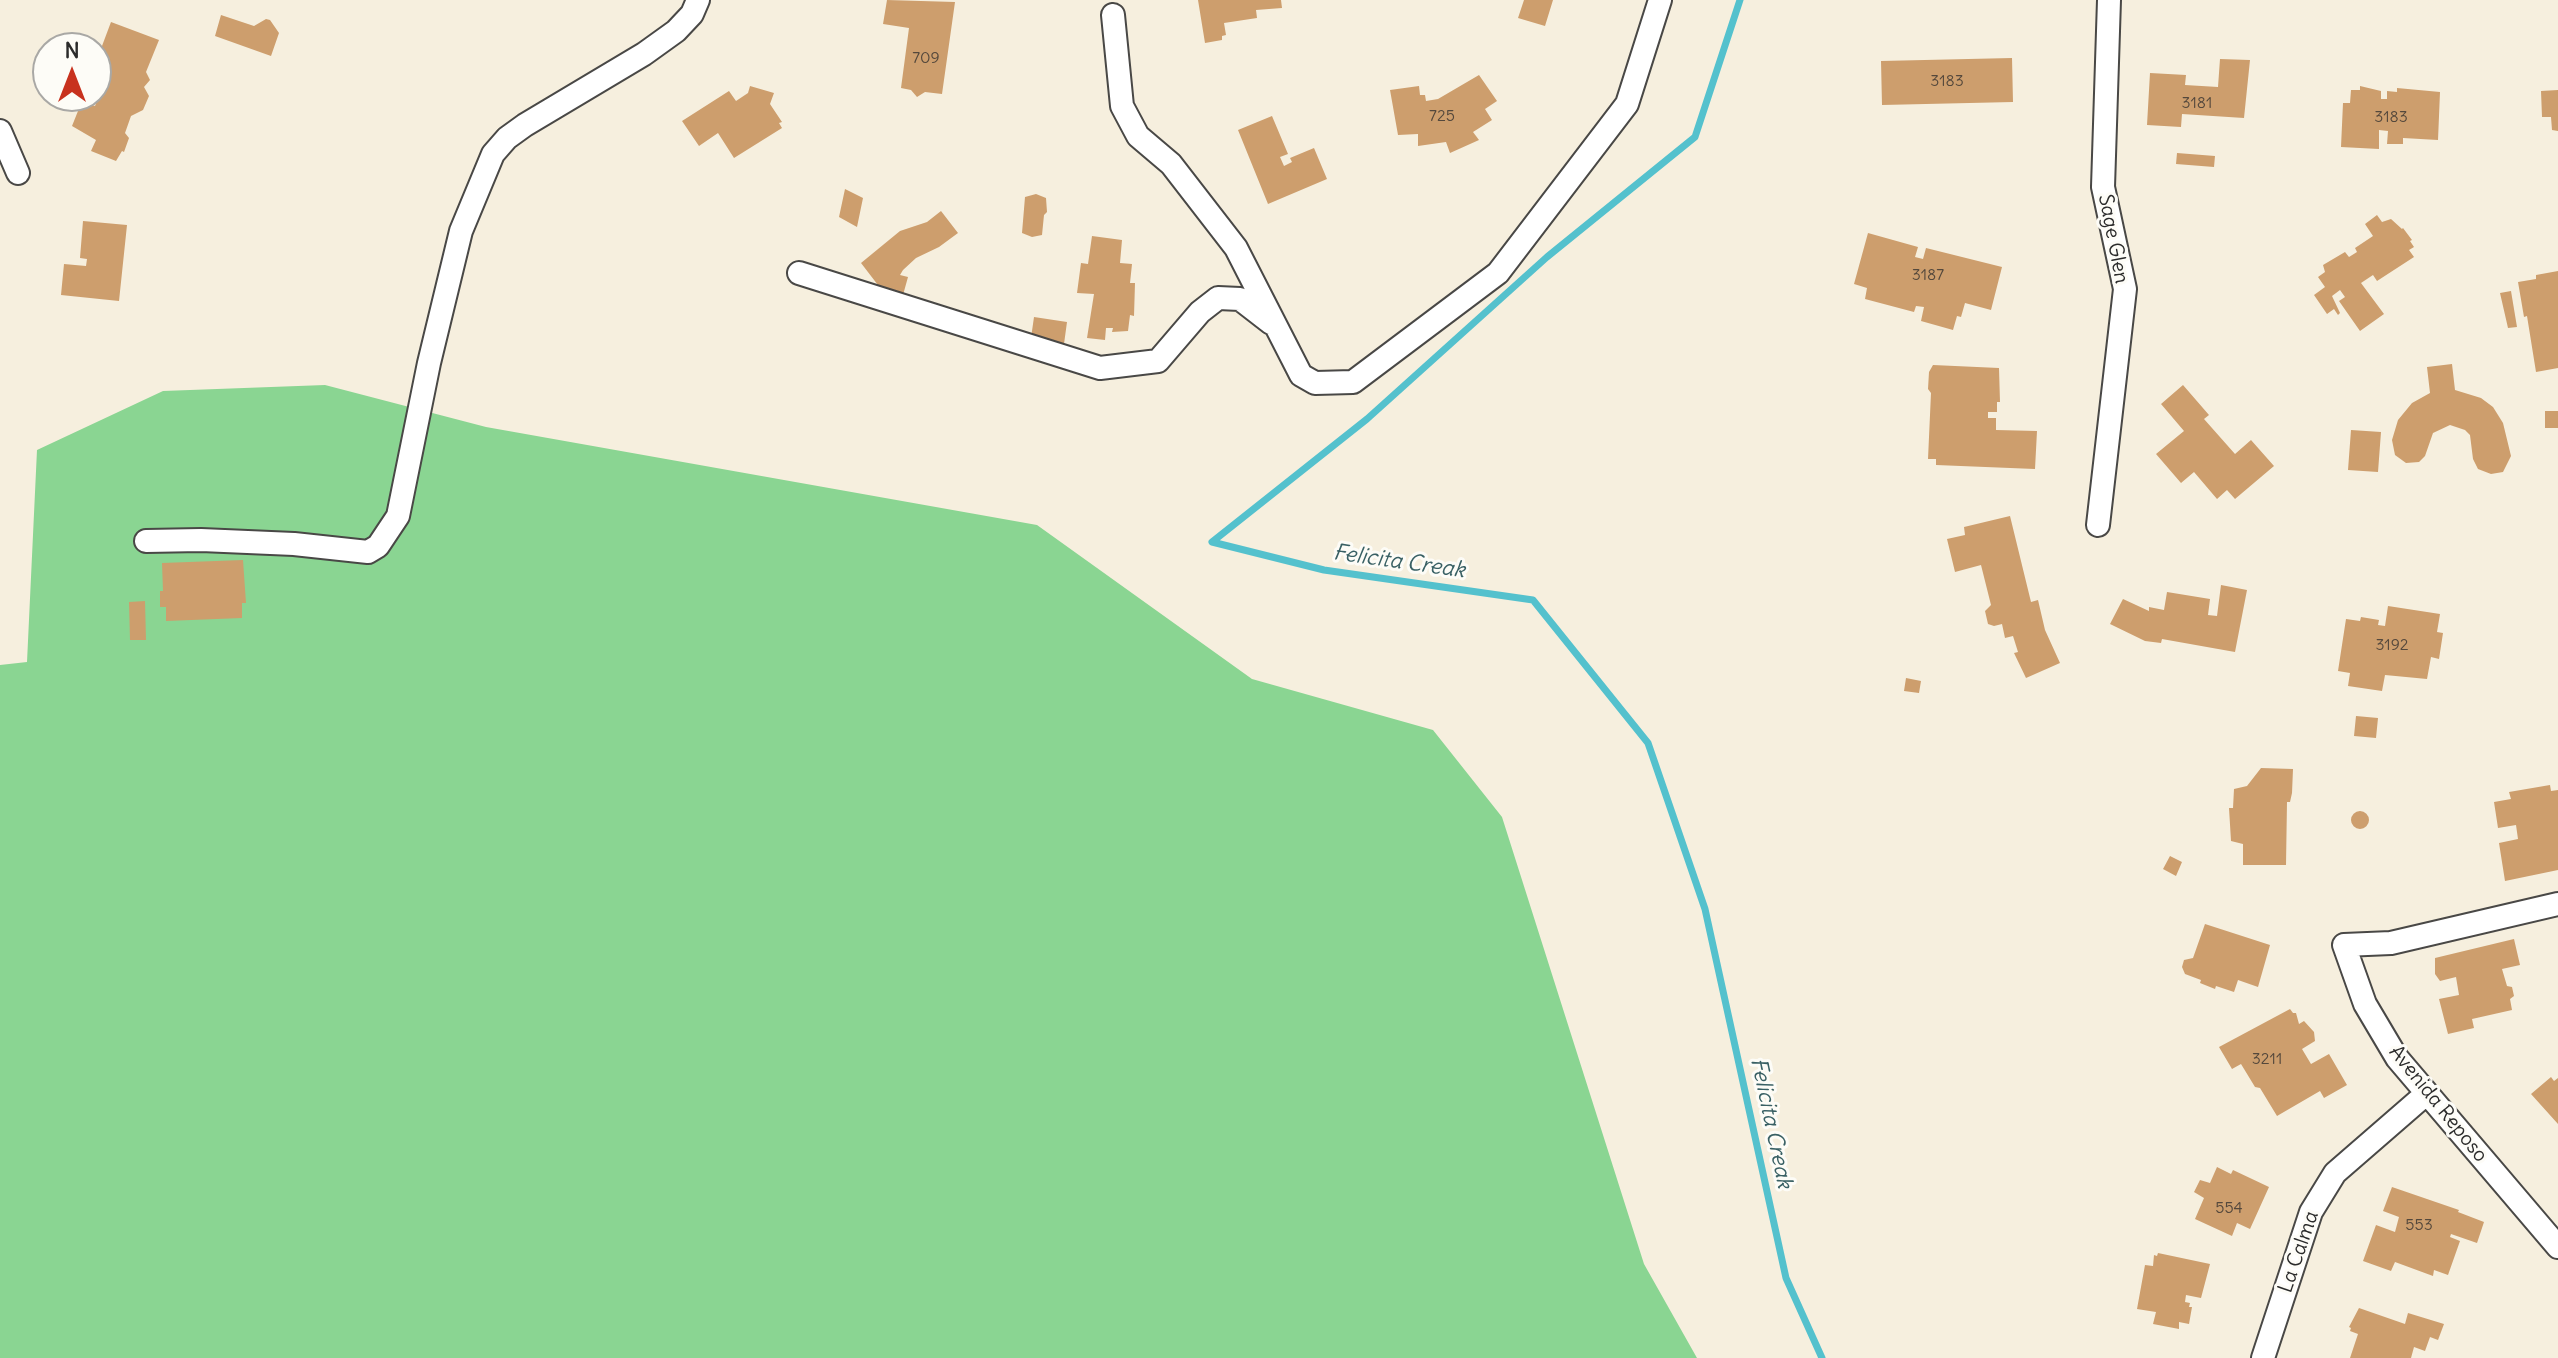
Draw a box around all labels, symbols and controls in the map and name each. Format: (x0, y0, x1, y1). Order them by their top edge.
north arrow (32, 32, 112, 112)
text: N (64, 36, 80, 64)
house number: 709 (912, 48, 940, 68)
house number: 3183 (1930, 71, 1964, 91)
house number: 3181 (2182, 93, 2212, 113)
house number: 725 (1429, 106, 1455, 126)
house number: 3183 (2374, 107, 2408, 127)
street label: Sage Glen (2093, 192, 2133, 286)
house number: 3187 (1912, 265, 1944, 285)
water label: Felicita Creak (1332, 540, 1466, 584)
house number: 3192 (2375, 635, 2409, 655)
street label: Avenida Reposo (2384, 1041, 2492, 1167)
house number: 3211 (2252, 1049, 2282, 1069)
water label: Felicita Creak (1744, 1055, 1798, 1191)
house number: 554 (2215, 1198, 2243, 1218)
street label: La Calma (2274, 1208, 2324, 1296)
house number: 553 (2405, 1215, 2433, 1235)

